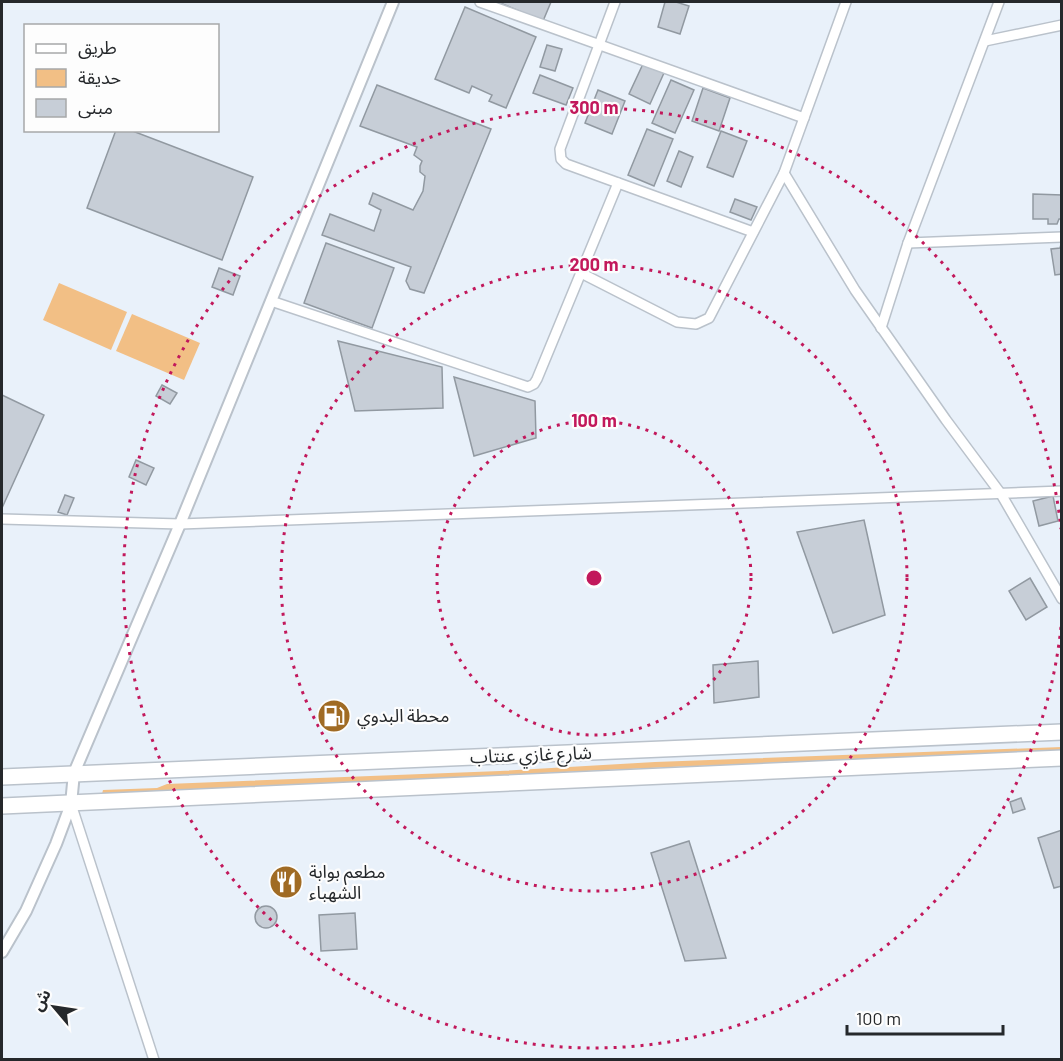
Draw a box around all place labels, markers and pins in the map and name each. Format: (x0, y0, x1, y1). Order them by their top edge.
centre of rings (584, 568, 604, 588)
fuel station icon: محطة البدوي (316, 698, 352, 734)
place label: محطة البدوي (357, 704, 449, 729)
place label: مطعم بوابة الشهباء (309, 860, 386, 903)
restaurant icon: مطعم بوابة الشهباء (268, 864, 304, 900)

